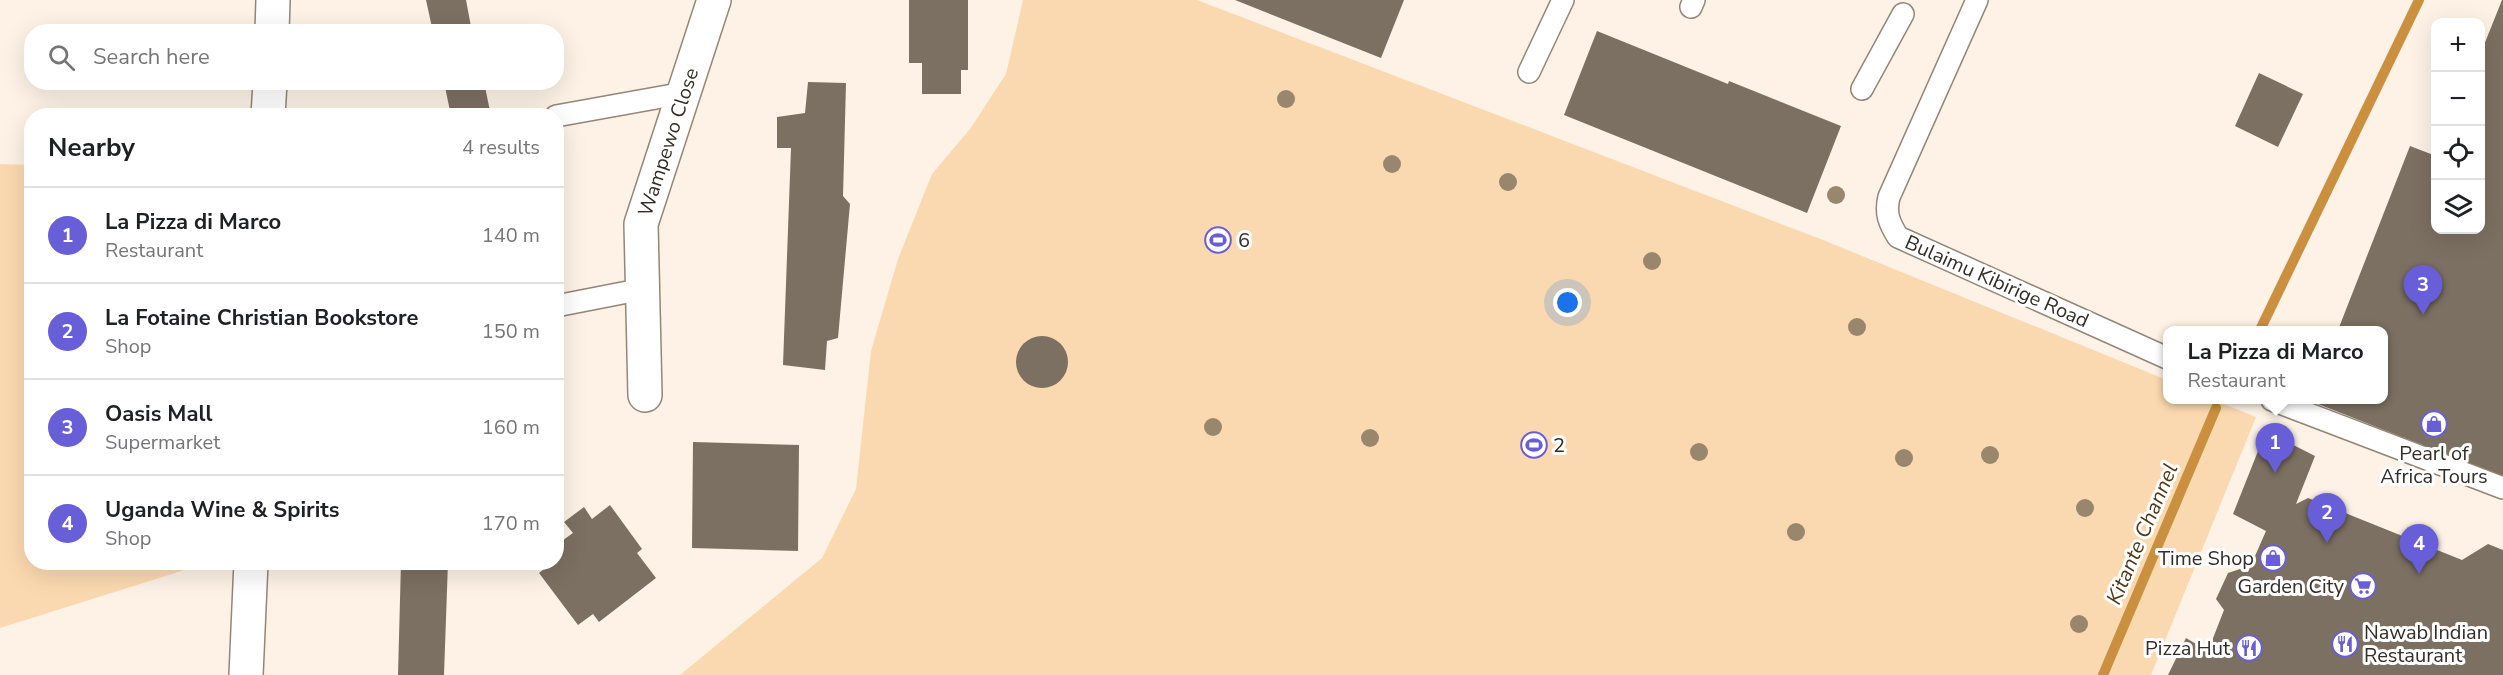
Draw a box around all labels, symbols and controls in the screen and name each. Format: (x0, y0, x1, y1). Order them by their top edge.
map controls (2431, 18, 2485, 234)
button: + (2431, 18, 2485, 72)
search box (24, 24, 564, 90)
icon: search (45, 41, 78, 74)
text: Search here (93, 42, 210, 72)
street label: Wampewo Close (632, 65, 705, 220)
button: − (2431, 72, 2485, 126)
button: locate (2431, 126, 2485, 180)
text: Nearby (48, 130, 135, 165)
text: 4 results (462, 134, 540, 161)
button: layers (2431, 180, 2485, 234)
text: La Pizza di Marco (105, 207, 281, 237)
text: 1 (62, 222, 74, 249)
text: 140 m (482, 222, 540, 249)
sports icon: 6 (1203, 225, 1233, 255)
place label: 6 (1238, 227, 1250, 254)
street label: Bulaimu Kibirige Road (1901, 229, 2093, 334)
text: Restaurant (105, 237, 203, 264)
pin: 3 (2404, 266, 2442, 315)
your location (1553, 288, 1582, 317)
text: La Fotaine Christian Bookstore (105, 303, 418, 333)
text: 2 (62, 318, 74, 345)
text: 150 m (482, 318, 540, 345)
popup (2163, 326, 2388, 404)
text: Shop (105, 333, 151, 360)
text: La Pizza di Marco (2187, 337, 2364, 367)
text: Restaurant (2187, 367, 2286, 394)
text: Oasis Mall (105, 399, 213, 429)
shop icon: Pearl of Africa Tours (2419, 409, 2449, 439)
text: 3 (62, 414, 74, 441)
text: 160 m (482, 414, 540, 441)
pin: 1 (2256, 424, 2294, 473)
text: Supermarket (105, 429, 220, 456)
sports icon: 2 (1519, 430, 1549, 460)
place label: 2 (1553, 432, 1565, 459)
place label: Pearl of Africa Tours (2380, 440, 2488, 490)
water label: Kitante Channel (2100, 459, 2184, 609)
pin: 2 (2308, 494, 2346, 543)
text: Uganda Wine & Spirits (105, 495, 339, 525)
text: 4 (62, 510, 74, 537)
text: 170 m (482, 510, 540, 537)
pin: 4 (2400, 524, 2438, 574)
text: Shop (105, 525, 151, 552)
shop icon: Time Shop (2258, 543, 2288, 573)
place label: Time Shop (2158, 545, 2254, 572)
supermarket icon: Garden City (2348, 571, 2378, 601)
place label: Garden City (2238, 573, 2345, 600)
place label: Nawab Indian Restaurant (2364, 619, 2488, 669)
restaurant icon: Nawab Indian Restaurant (2330, 629, 2360, 659)
restaurant icon: Pizza Hut (2234, 633, 2264, 663)
place label: Pizza Hut (2145, 635, 2231, 662)

